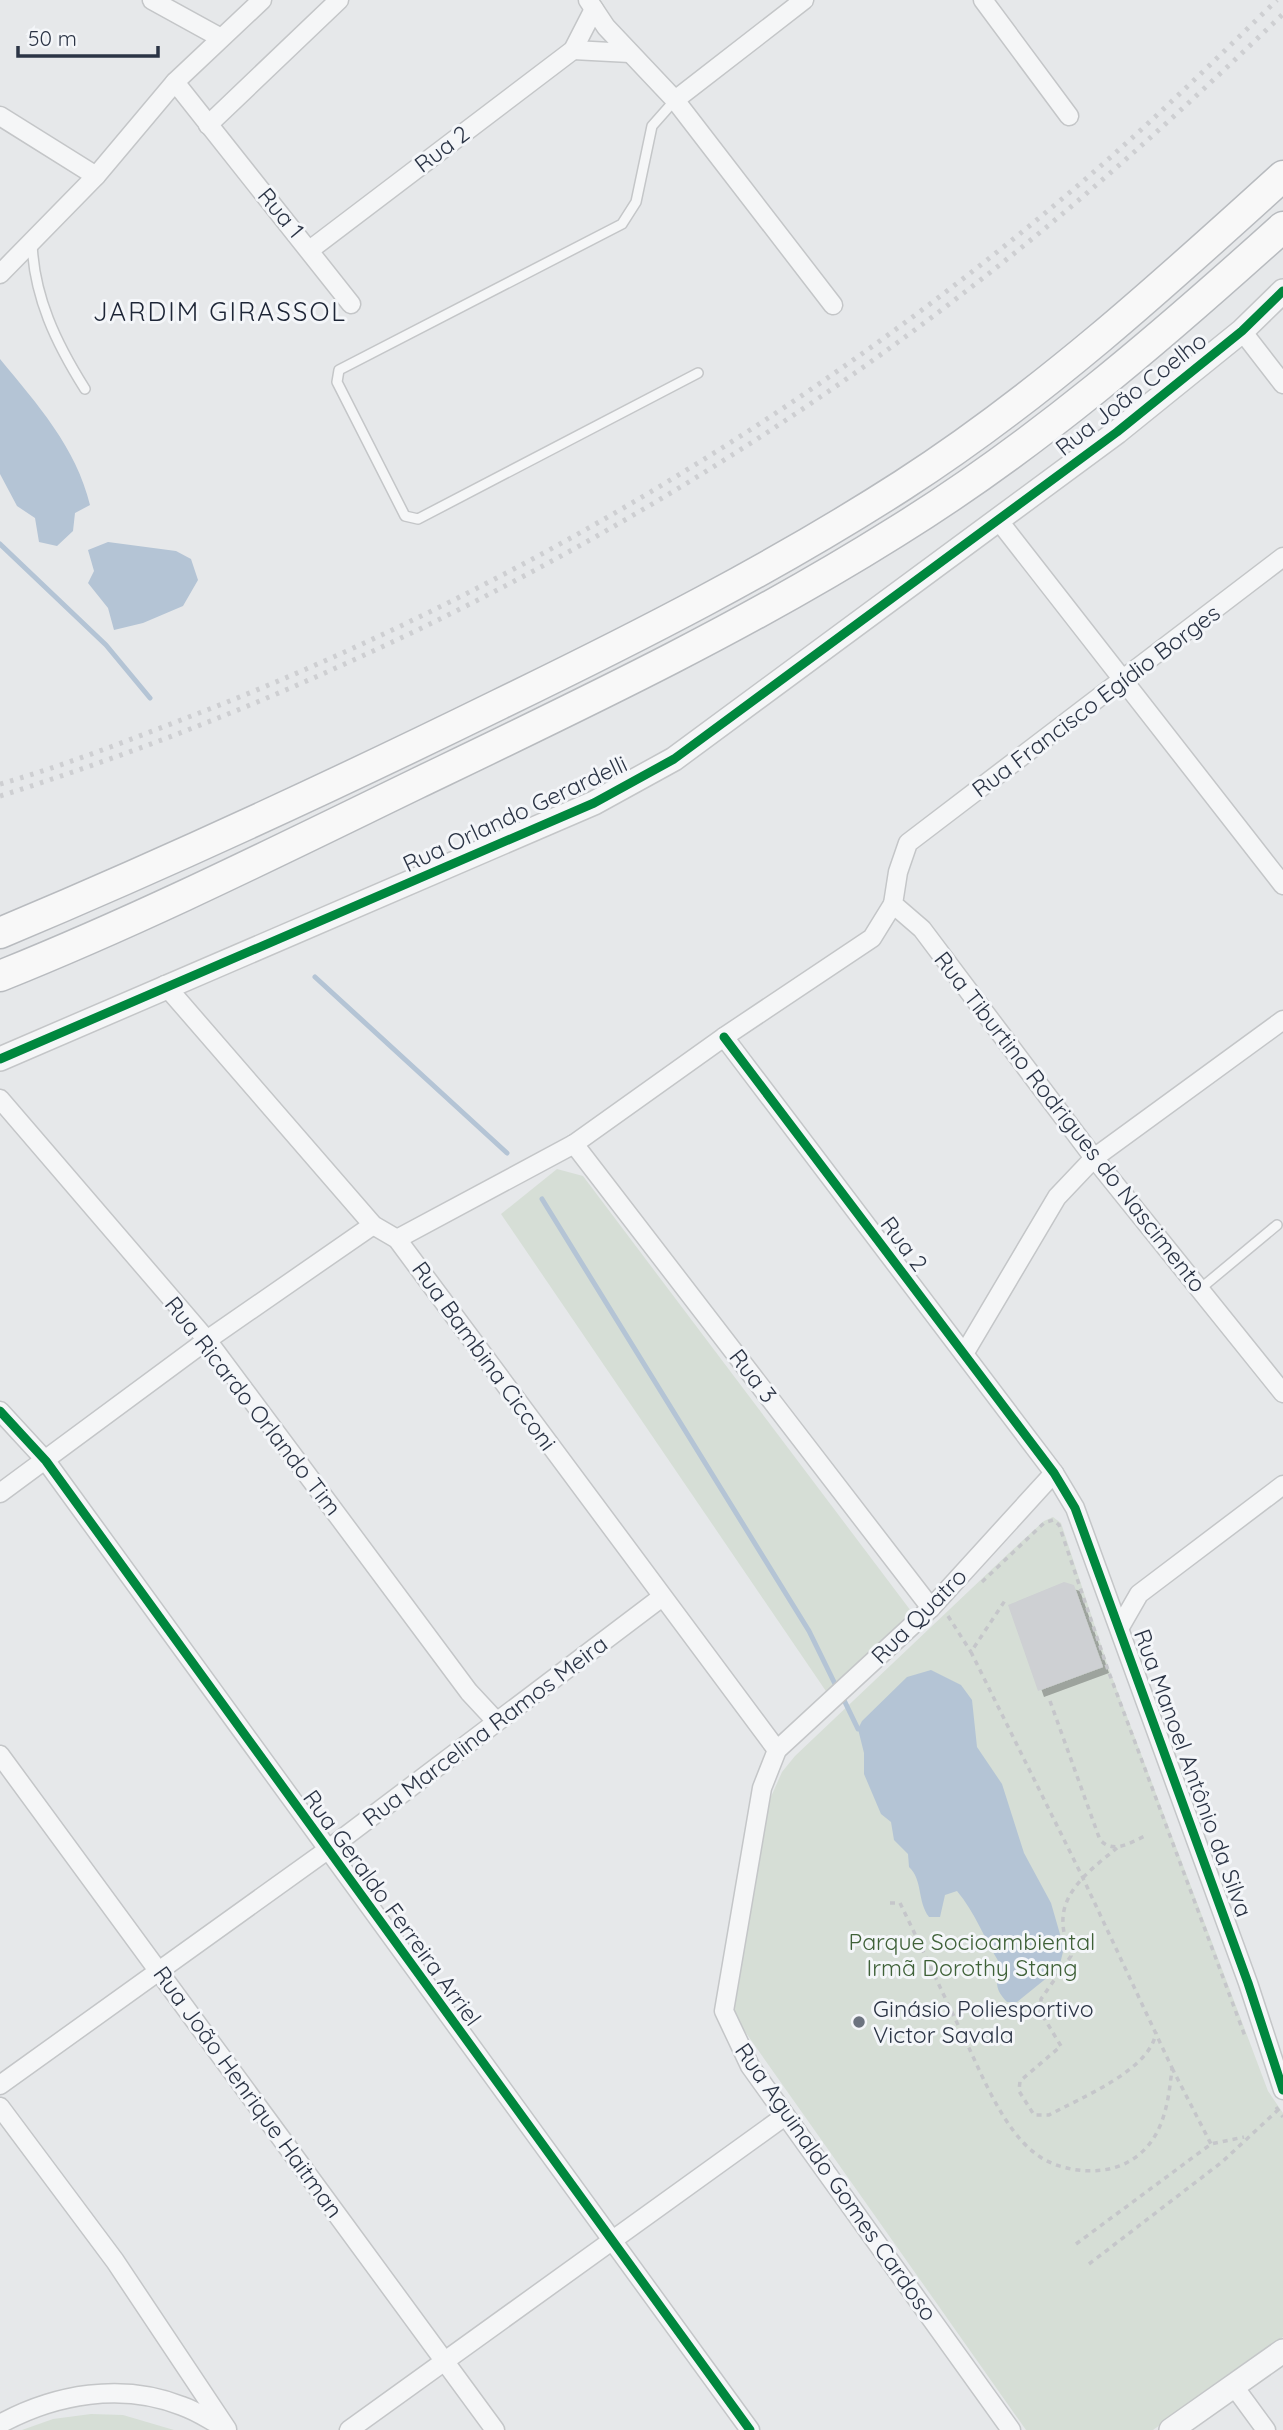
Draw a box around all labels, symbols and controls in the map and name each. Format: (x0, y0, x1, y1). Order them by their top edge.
scale bar (18, 14, 158, 58)
text: 50 m (28, 25, 77, 51)
street label: Rua 2 (409, 119, 475, 179)
street label: Rua 1 (252, 182, 311, 244)
district label: JARDIM GIRASSOL (93, 295, 347, 328)
street label: Rua João Coelho (1049, 326, 1212, 462)
street label: Rua Francisco Egídio Borges (966, 598, 1225, 803)
street label: Rua Orlando Gerardelli (398, 749, 631, 878)
street label: Rua Tiburtino Rodrigues do Nascimento (928, 945, 1213, 1298)
street label: Rua 2 (874, 1211, 934, 1277)
street label: Rua Bambina Cicconi (406, 1256, 563, 1456)
street label: Rua Ricardo Orlando Tim (159, 1290, 348, 1521)
street label: Rua 3 (723, 1343, 783, 1408)
street label: Rua Quatro (865, 1562, 973, 1670)
street label: Rua Manoel Antônio da Silva (1128, 1625, 1259, 1921)
street label: Rua Marcelina Ramos Meira (356, 1629, 613, 1832)
street label: Rua Geraldo Ferreira Arriel (297, 1784, 488, 2031)
park label: Parque Socioambiental Irmã Dorothy Stang (849, 1927, 1095, 1982)
street label: Rua João Henrique Haitman (147, 1960, 349, 2223)
place label: Ginásio Poliesportivo Victor Savala (873, 1994, 1094, 2049)
marker: Ginásio Poliesportivo Victor Savala (851, 2014, 867, 2030)
street label: Rua Aguinaldo Gomes Cardoso (729, 2037, 944, 2326)

